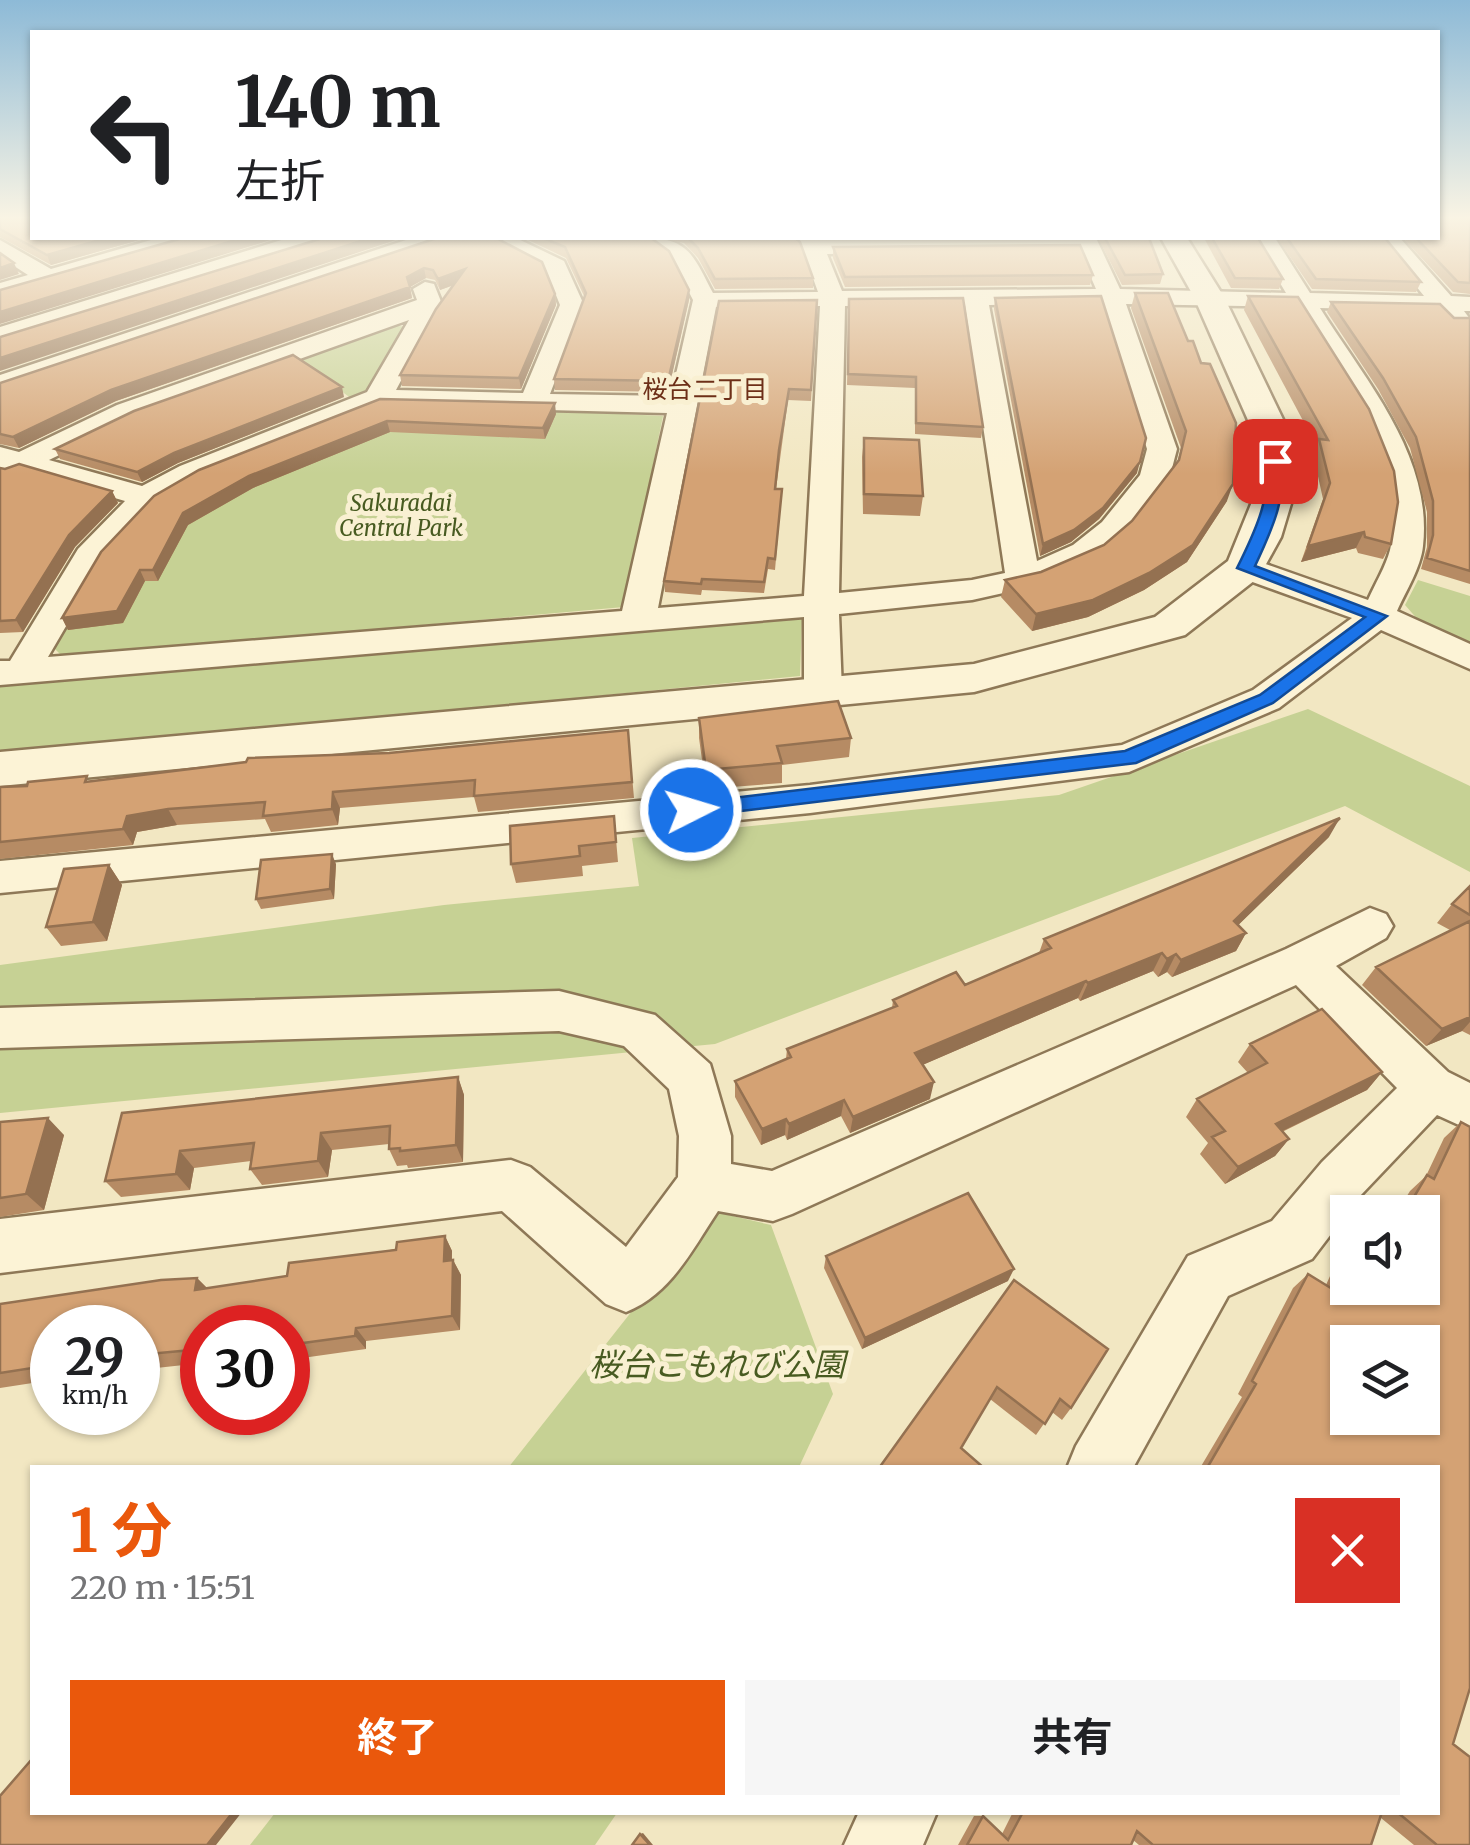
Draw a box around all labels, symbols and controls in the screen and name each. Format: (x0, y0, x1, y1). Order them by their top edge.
text: 140 m (235, 58, 441, 146)
icon: left (70, 70, 200, 200)
text: 左折 (235, 153, 325, 209)
district label: 桜台二丁目 (642, 373, 768, 405)
pin (1233, 419, 1318, 504)
icon: arrive (1248, 434, 1303, 489)
park label: Sakuradai Central Park (339, 489, 463, 542)
position arrow (639, 758, 743, 862)
map controls (1330, 1195, 1440, 1435)
button: sound (1330, 1195, 1440, 1305)
speed limit sign: 30 (180, 1305, 310, 1435)
button: layers (1330, 1325, 1440, 1435)
text: 29 (65, 1326, 125, 1389)
park label: 桜台こもれび公園 (589, 1345, 849, 1385)
text: km/h (62, 1379, 128, 1411)
text: 1 分 (70, 1493, 172, 1568)
button: close (1295, 1498, 1400, 1603)
text: 220 m · 15:51 (70, 1568, 255, 1608)
button: 終了 (70, 1680, 725, 1795)
button: 共有 (745, 1680, 1400, 1795)

